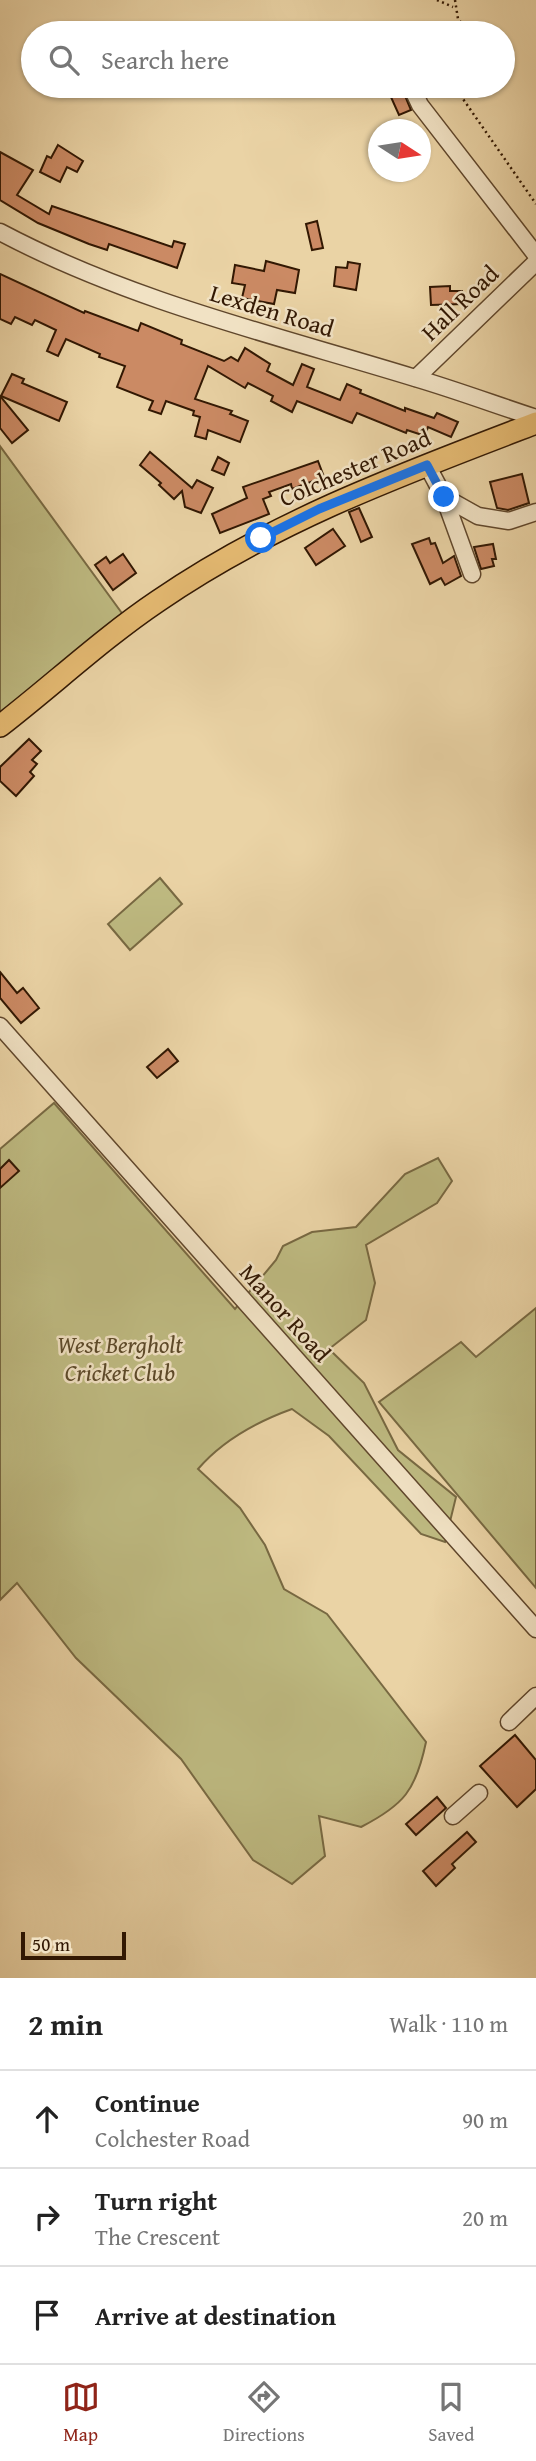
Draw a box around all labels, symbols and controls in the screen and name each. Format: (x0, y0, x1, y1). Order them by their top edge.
search box (21, 21, 515, 98)
text: Search here (101, 40, 229, 79)
icon: search (45, 41, 83, 79)
north arrow (368, 119, 431, 182)
street label: Hall Road (413, 256, 507, 349)
street label: Lexden Road (206, 275, 339, 346)
street label: Colchester Road (274, 420, 436, 515)
route end (428, 481, 459, 512)
route start (245, 522, 276, 553)
street label: Manor Road (232, 1256, 339, 1370)
park label: West Bergholt Cricket Club (57, 1327, 183, 1390)
scale bar (21, 1929, 126, 1961)
text: 50 m (32, 1930, 70, 1958)
text: 2 min (28, 2002, 103, 2046)
text: Walk · 110 m (389, 2007, 508, 2040)
text: Continue (95, 2083, 200, 2122)
icon: ahead (28, 2100, 66, 2138)
text: 90 m (462, 2103, 508, 2136)
text: Colchester Road (95, 2122, 250, 2155)
text: Turn right (95, 2181, 217, 2220)
icon: right (28, 2198, 66, 2236)
text: 20 m (462, 2201, 508, 2234)
text: The Crescent (95, 2220, 220, 2253)
icon: arrive (28, 2296, 66, 2334)
text: Arrive at destination (95, 2296, 336, 2335)
tab: Map (62, 2378, 100, 2448)
tab: Directions (223, 2378, 305, 2448)
tab: Saved (428, 2378, 474, 2448)

